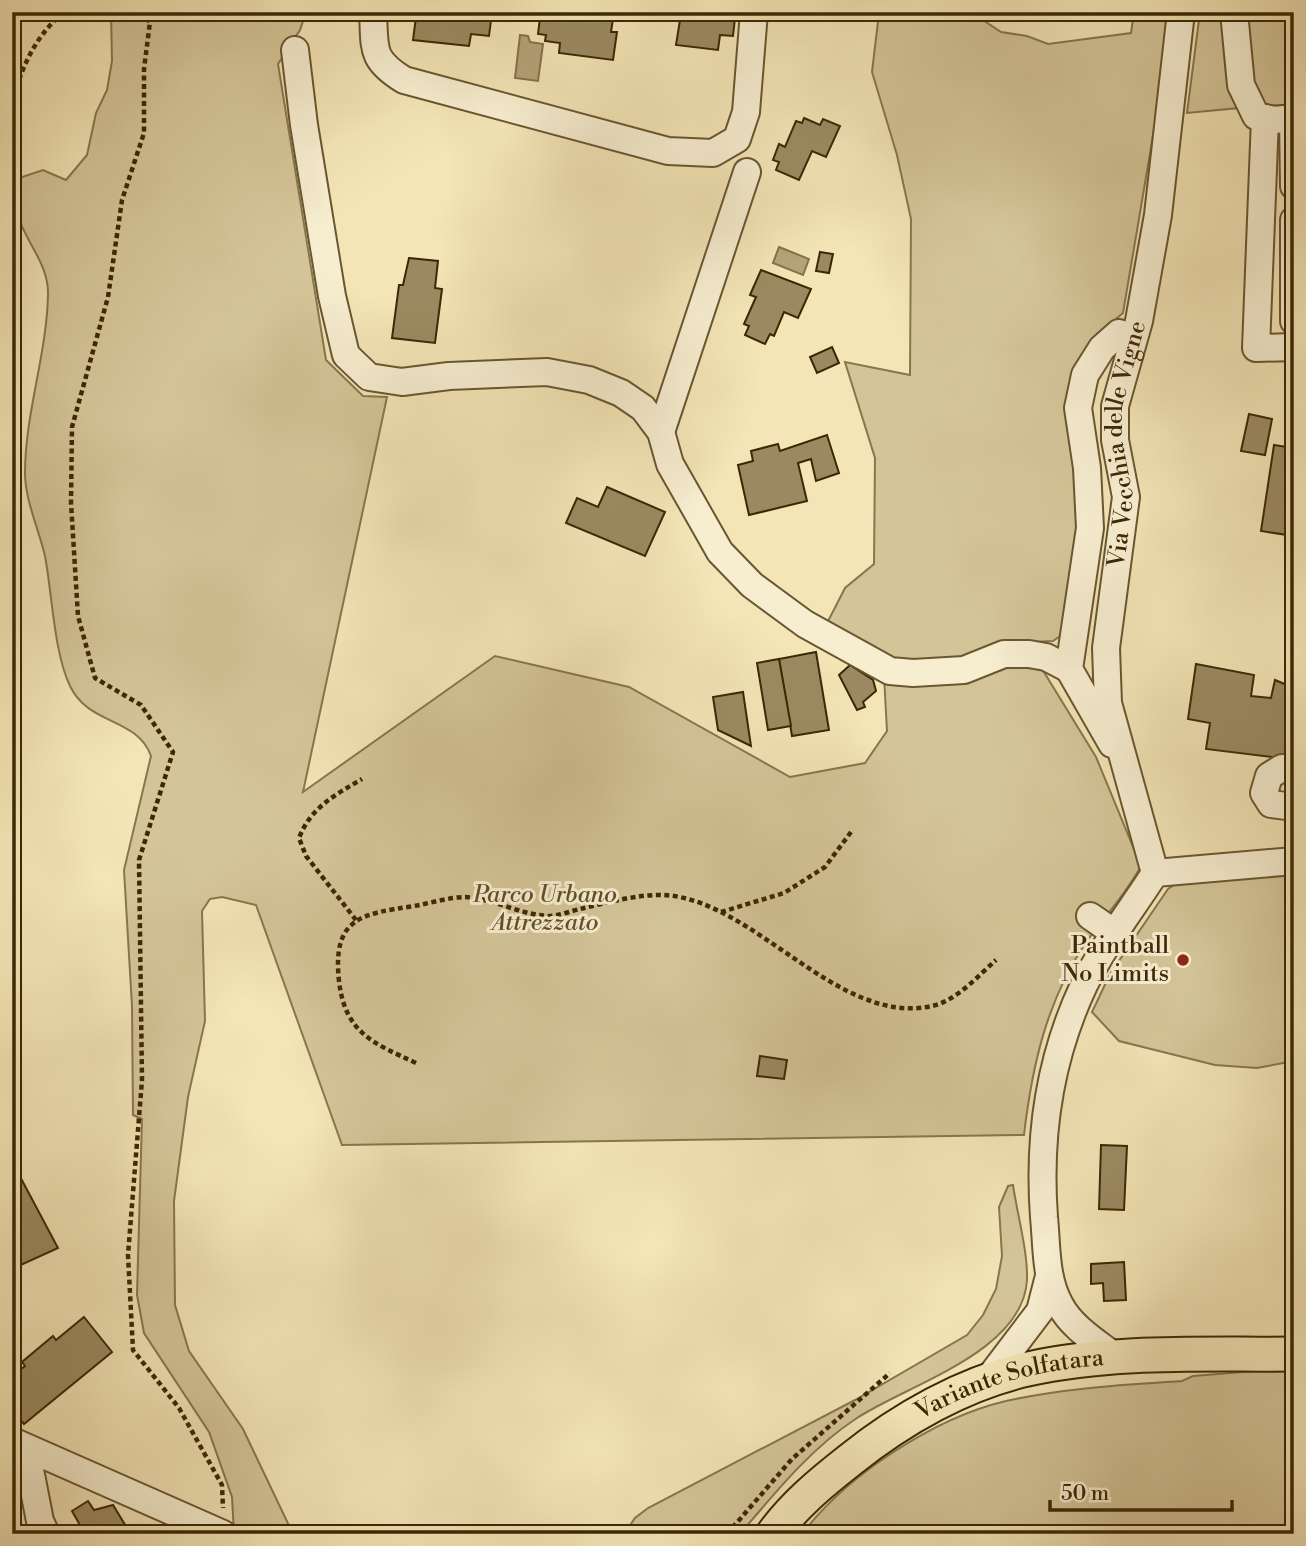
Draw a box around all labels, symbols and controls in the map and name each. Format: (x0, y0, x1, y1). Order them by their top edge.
street label: Via Vecchia delle Vigne (1100, 317, 1153, 571)
park label: Parco Urbano Attrezzato (472, 880, 617, 938)
place label: Paintball No Limits (1062, 931, 1169, 989)
marker: Paintball No Limits (1175, 952, 1191, 968)
street label: Variante Solfatara (909, 1343, 1106, 1427)
scale bar (1050, 1469, 1232, 1513)
text: 50 m (1061, 1481, 1109, 1507)

